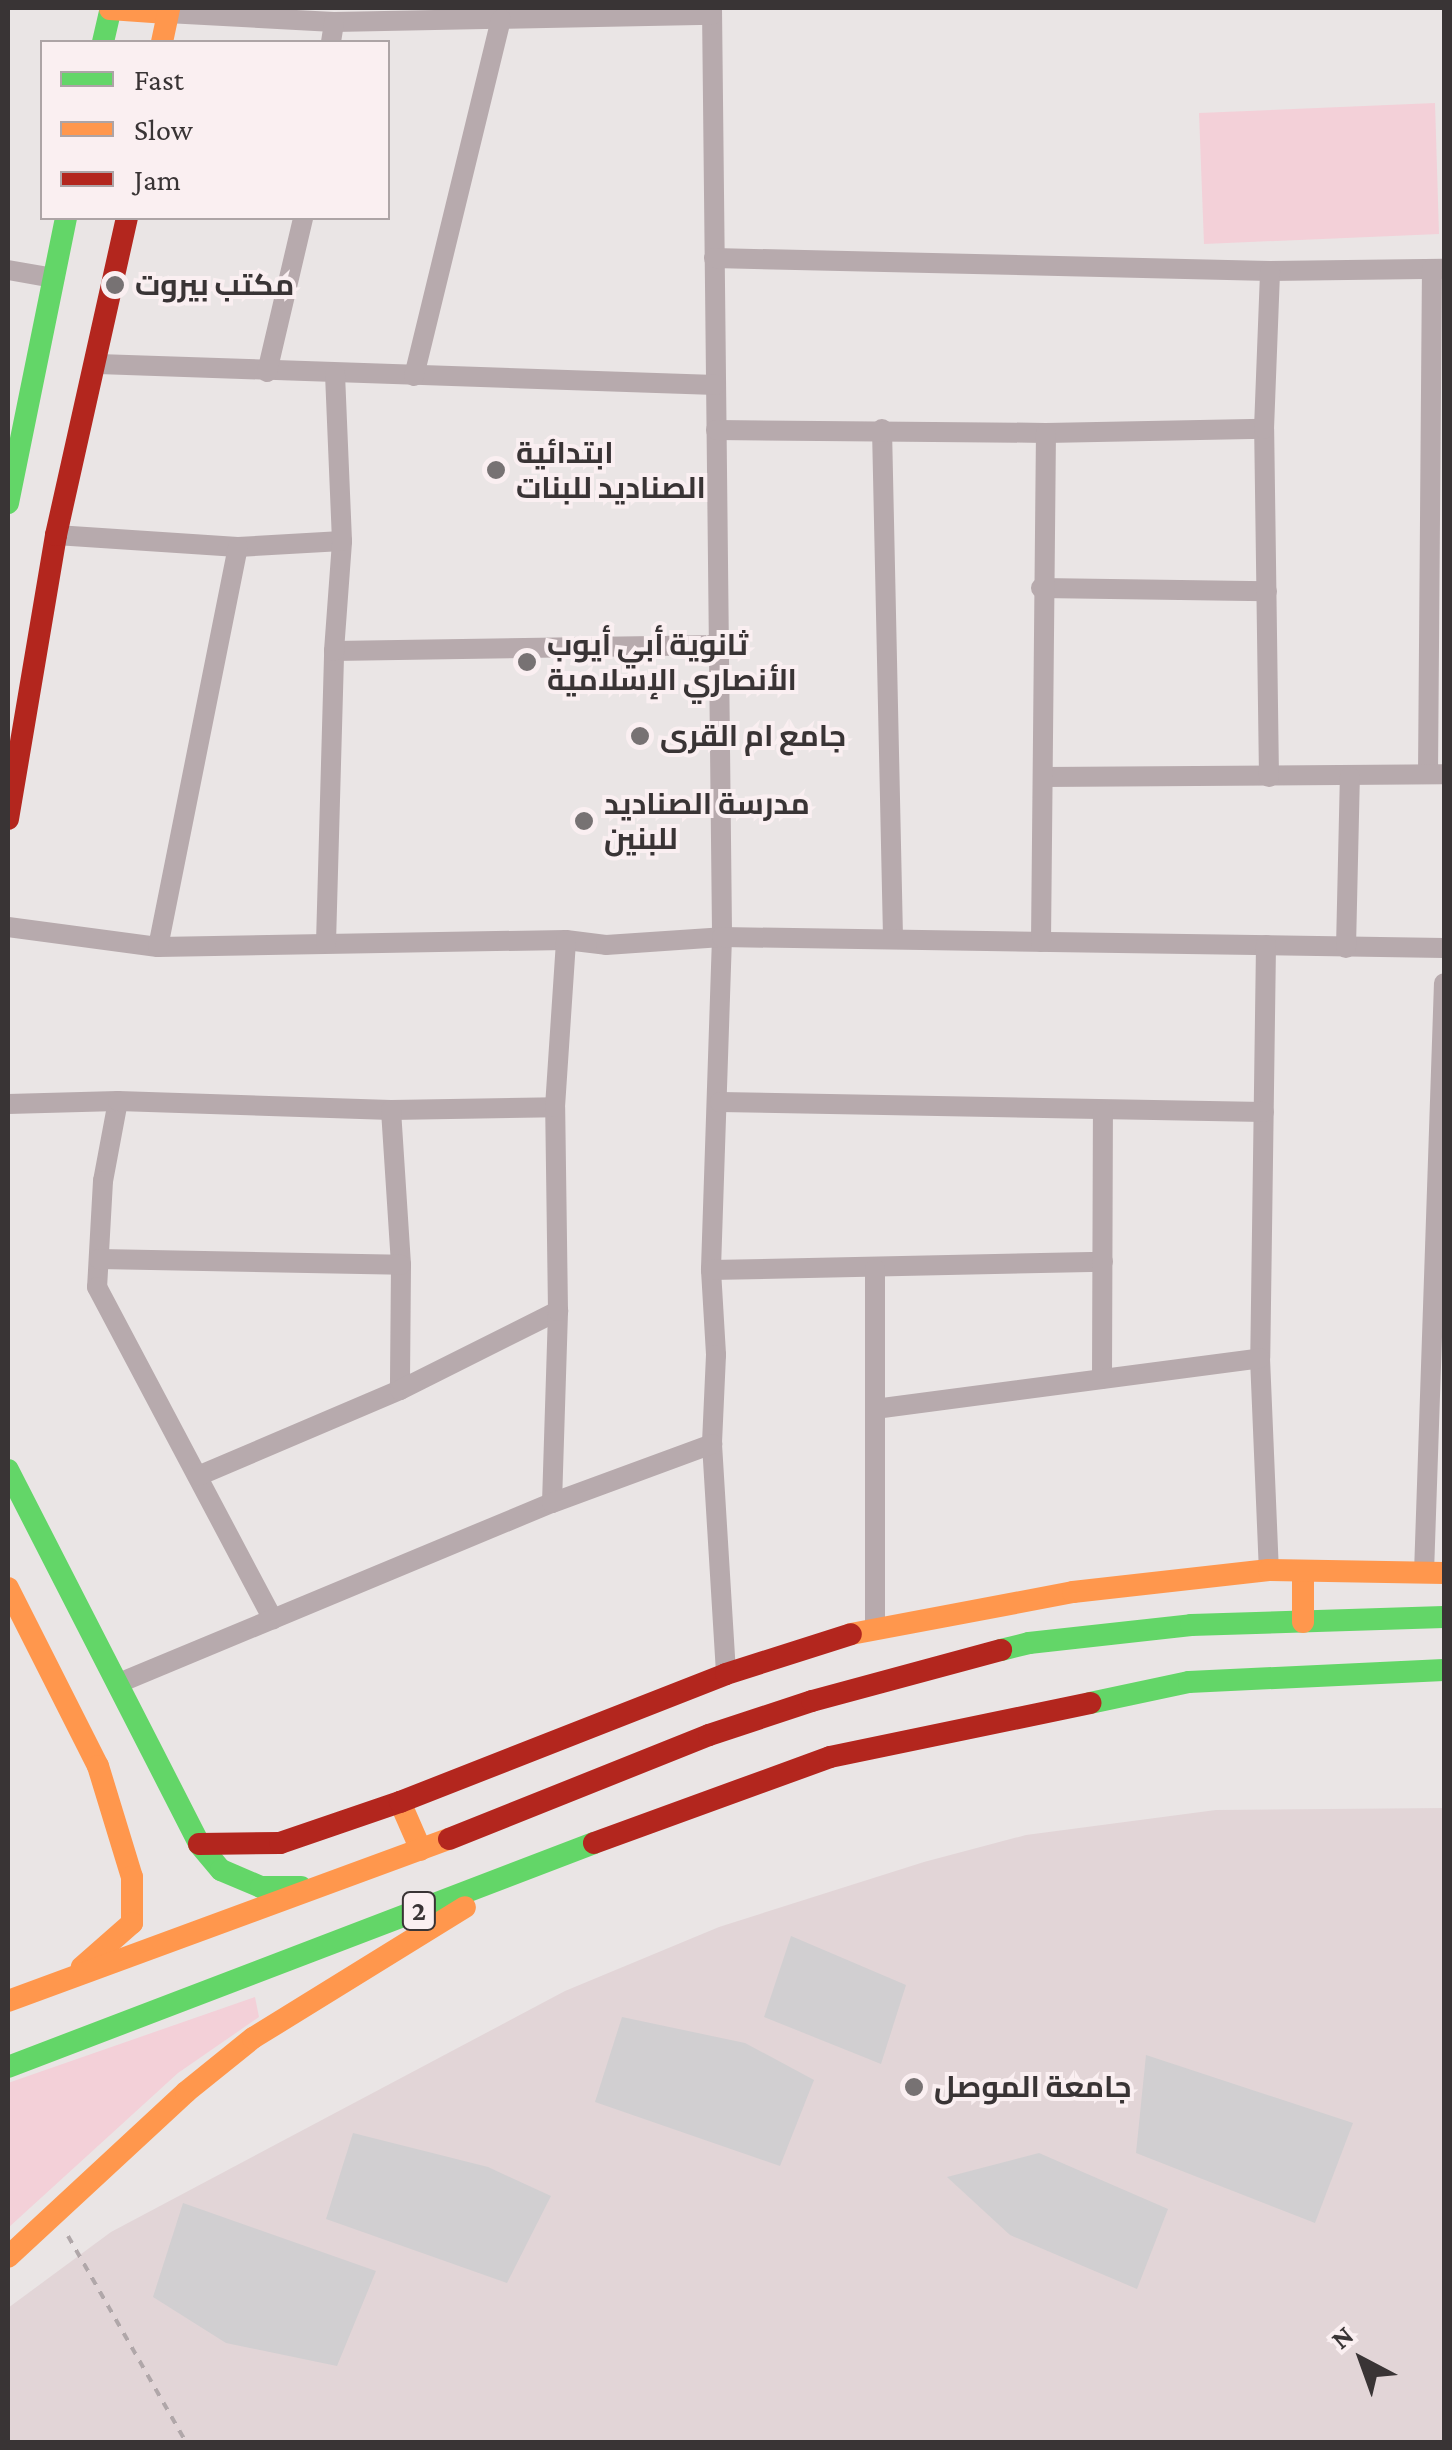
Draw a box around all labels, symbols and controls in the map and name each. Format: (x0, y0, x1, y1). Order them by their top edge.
legend (40, 40, 390, 220)
text: Fast (134, 63, 184, 96)
text: Slow (134, 113, 193, 146)
text: Jam (134, 163, 181, 196)
place label: مكتب بيروت (135, 267, 294, 303)
marker: مكتب بيروت (104, 274, 126, 296)
place label: ابتدائية الصناديد للبنات (516, 435, 706, 506)
marker: ابتدائية الصناديد للبنات (485, 459, 507, 481)
place label: ثانوية أبي أيوب الأنصاري الإسلامية (547, 627, 797, 698)
marker: ثانوية أبي أيوب الأنصاري الإسلامية (516, 651, 538, 673)
place label: جامع ام القرى (660, 718, 846, 754)
marker: جامع ام القرى (629, 725, 651, 747)
place label: مدرسة الصناديد للبنين (604, 786, 810, 856)
marker: مدرسة الصناديد للبنين (573, 810, 595, 832)
road number: 2 (402, 1888, 436, 1934)
place label: جامعة الموصل (934, 2069, 1131, 2105)
marker: جامعة الموصل (903, 2076, 925, 2098)
north arrow (1312, 2310, 1412, 2410)
text: N (1325, 2319, 1359, 2355)

